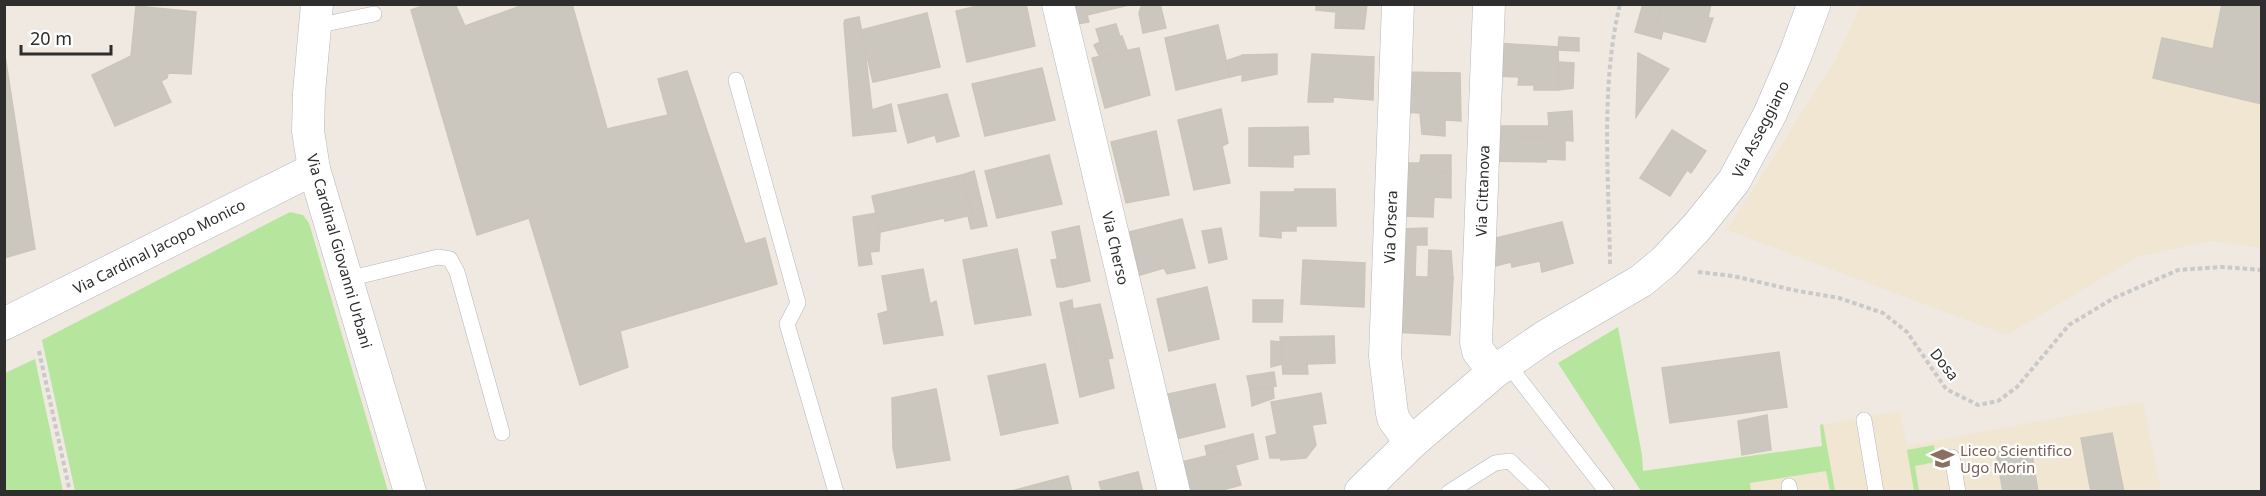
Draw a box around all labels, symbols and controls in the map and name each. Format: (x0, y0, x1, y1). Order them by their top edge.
scale bar (21, 18, 111, 56)
text: 20 m (30, 26, 72, 50)
street label: Via Asseggiano (1727, 77, 1793, 181)
street label: Via Cittanova (1470, 145, 1494, 237)
street label: Via Cardinal Giovanni Urbani (303, 151, 377, 351)
street label: Via Orsera (1379, 190, 1401, 264)
street label: Via Cardinal Jacopo Monico (70, 194, 248, 298)
street label: Via Cherso (1098, 209, 1134, 287)
street label: Dosa (1926, 344, 1964, 384)
place label: Liceo Scientifico Ugo Morin (1960, 440, 2072, 477)
school or university icon: Liceo Scientifico Ugo Morin (1929, 446, 1955, 472)

